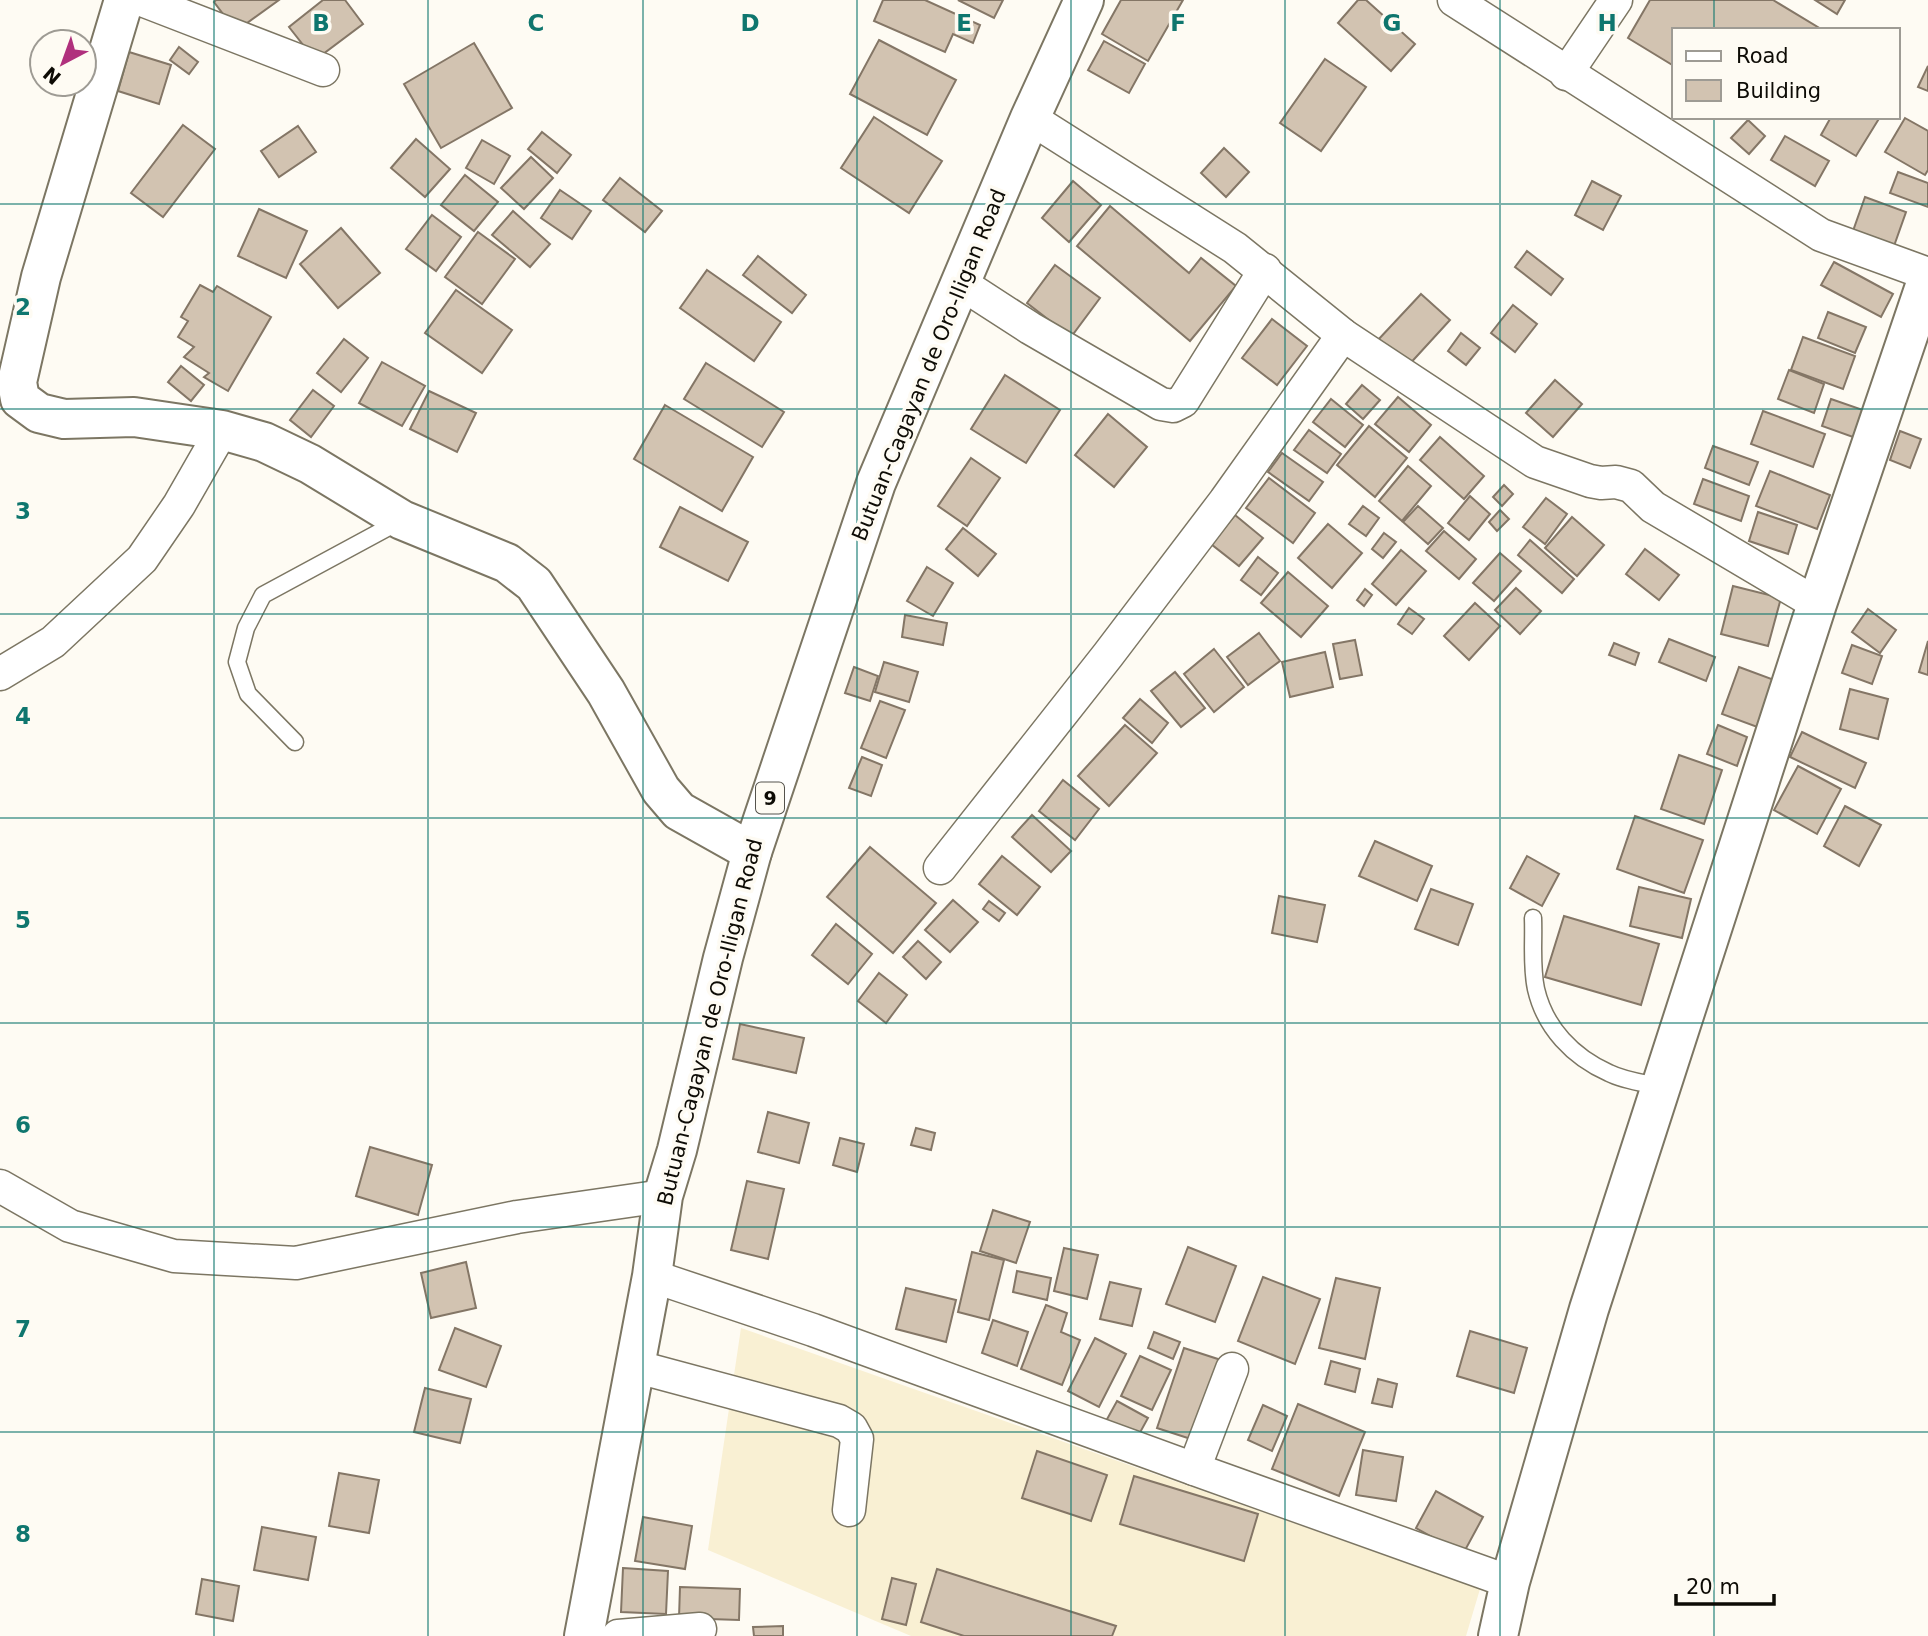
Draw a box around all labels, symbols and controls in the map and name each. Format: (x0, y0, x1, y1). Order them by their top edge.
text: B (312, 10, 330, 36)
text: C (528, 10, 544, 36)
text: D (740, 10, 760, 36)
text: E (956, 10, 972, 36)
text: F (1170, 10, 1186, 36)
text: G (1383, 10, 1401, 36)
text: H (1597, 10, 1617, 36)
north arrow (28, 28, 98, 98)
legend (1672, 28, 1900, 119)
text: Road (1736, 44, 1789, 68)
text: N (39, 62, 65, 89)
text: Building (1736, 79, 1821, 103)
street label: Butuan-Cagayan de Oro-Iligan Road (847, 186, 1011, 544)
text: 2 (15, 294, 31, 320)
text: 3 (15, 498, 31, 524)
text: 4 (15, 703, 31, 729)
road number: 9 (756, 782, 784, 814)
street label: Butuan-Cagayan de Oro-Iligan Road (653, 836, 767, 1208)
text: 5 (15, 907, 31, 933)
text: 6 (15, 1112, 31, 1138)
text: 7 (15, 1316, 31, 1342)
text: 8 (15, 1521, 31, 1547)
scale bar (1676, 1562, 1774, 1606)
text: 20 m (1686, 1575, 1740, 1599)

